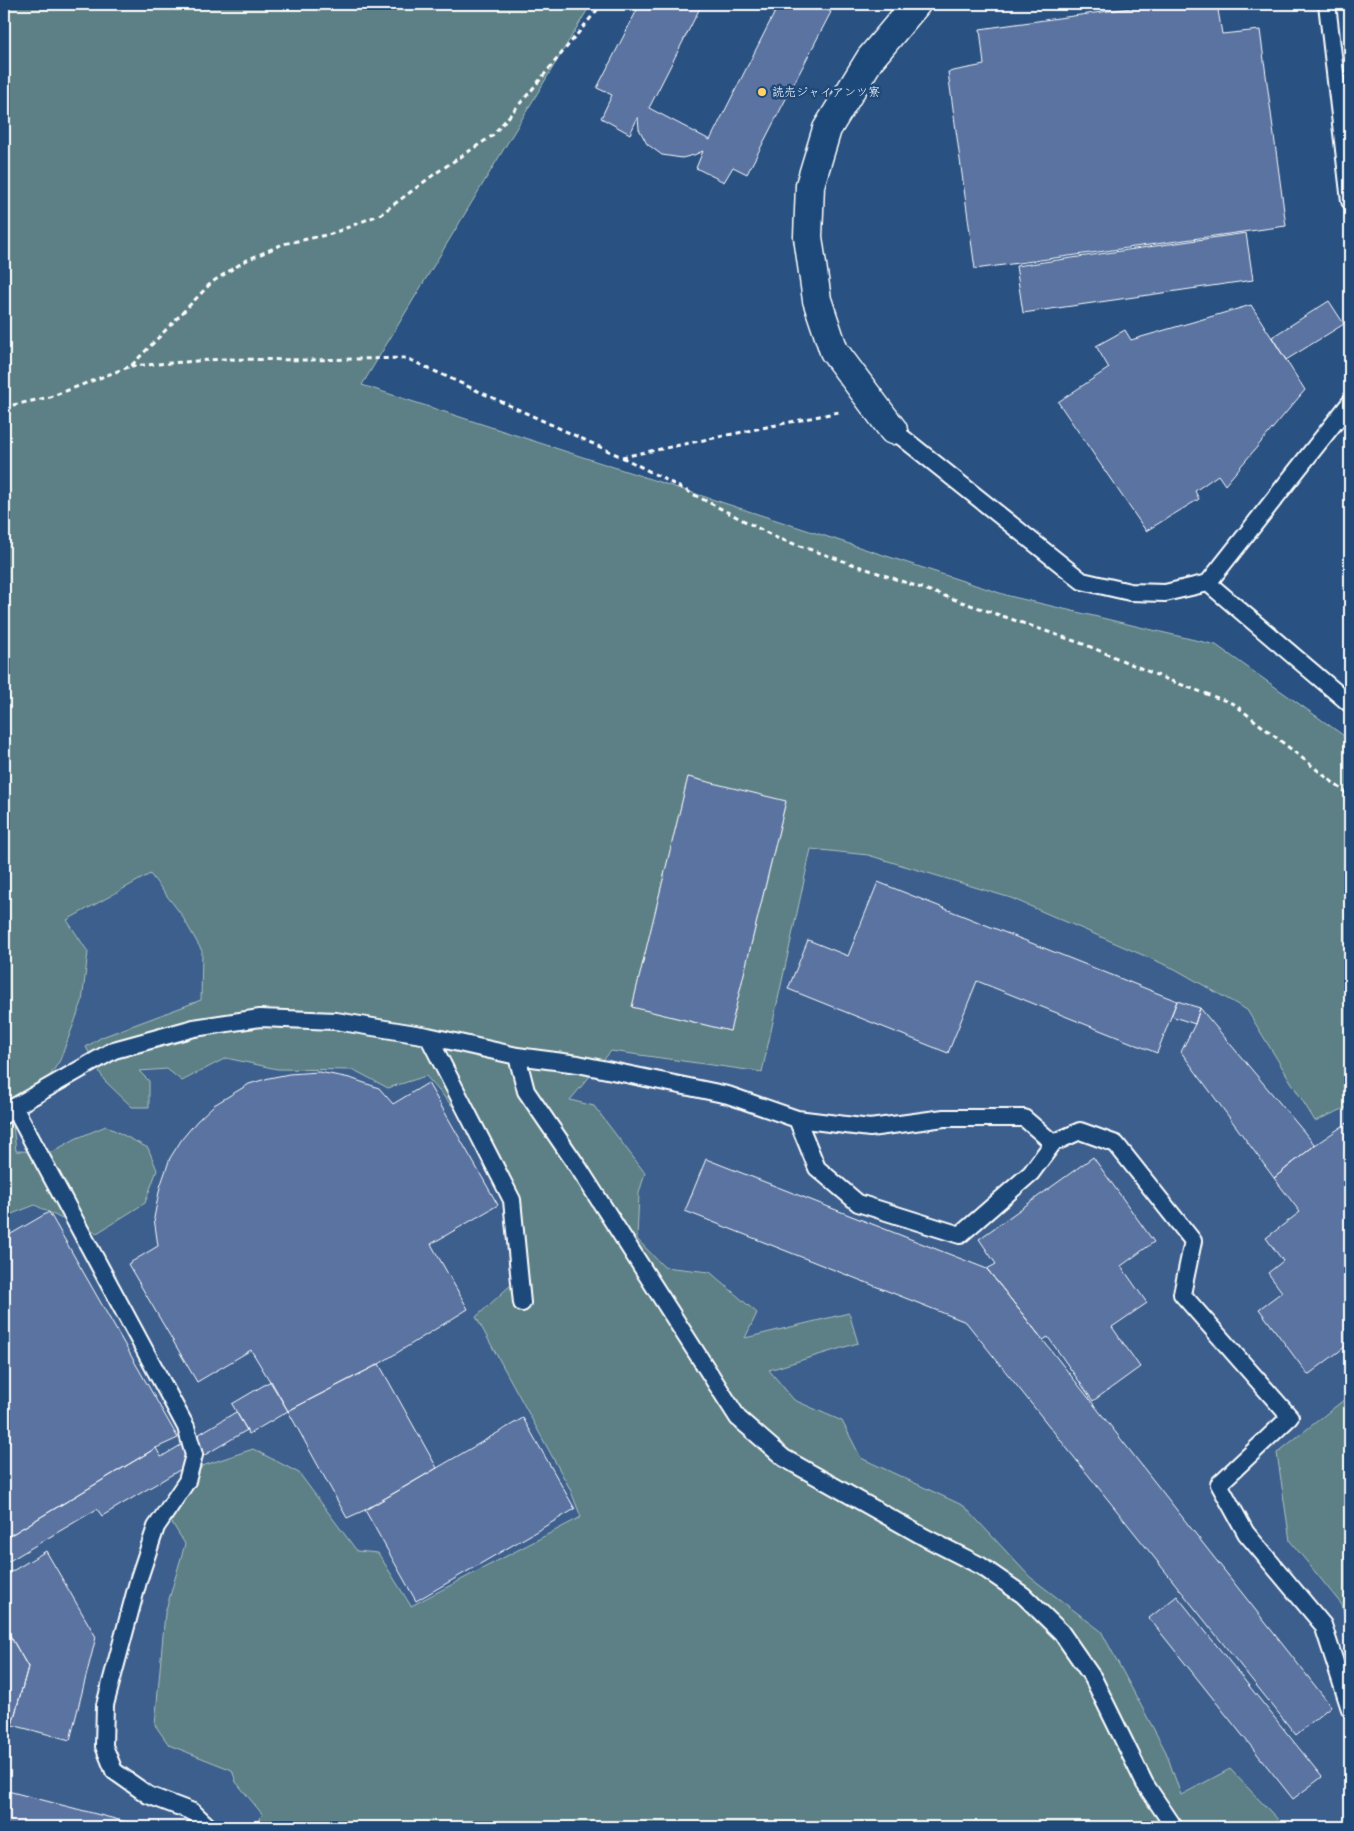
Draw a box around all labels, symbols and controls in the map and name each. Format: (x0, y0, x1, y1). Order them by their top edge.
place label: 読売ジャイアンツ寮 (772, 82, 880, 100)
marker: 読売ジャイアンツ寮 (756, 86, 768, 98)

